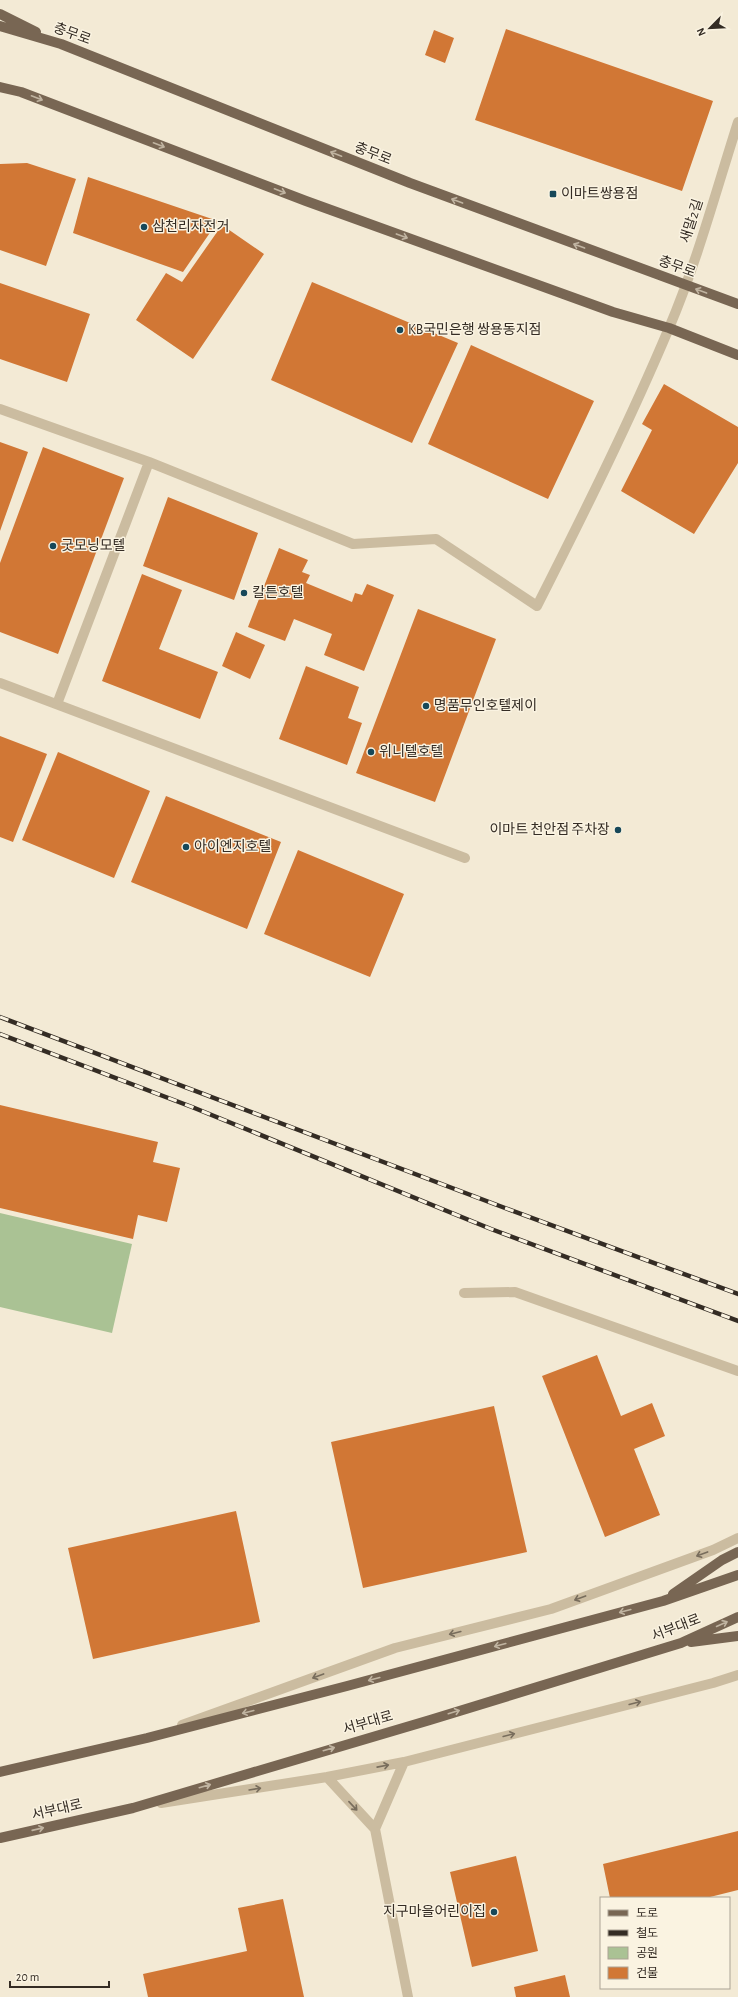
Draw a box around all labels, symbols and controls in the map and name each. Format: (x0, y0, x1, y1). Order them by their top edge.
north arrow (690, 8, 730, 48)
street label: 충무로 (51, 20, 93, 47)
text: N (695, 26, 708, 38)
one-way arrow (31, 95, 43, 103)
street label: 충무로 (352, 140, 394, 168)
one-way arrow (152, 141, 164, 149)
one-way arrow (331, 150, 343, 158)
place label: 이마트쌍용점 (561, 186, 638, 201)
one-way arrow (274, 188, 286, 196)
marker: 이마트쌍용점 (548, 189, 558, 199)
one-way arrow (452, 196, 464, 204)
street label: 새말2길 (677, 197, 706, 245)
place label: 삼천리자전거 (152, 218, 229, 234)
marker: 삼천리자전거 (139, 222, 149, 232)
one-way arrow (396, 233, 409, 240)
one-way arrow (574, 241, 586, 249)
street label: 충무로 (656, 253, 698, 280)
one-way arrow (696, 286, 708, 294)
place label: KB국민은행 쌍용동지점 (408, 322, 541, 337)
marker: KB국민은행 쌍용동지점 (395, 325, 405, 335)
place label: 굿모닝모텔 (61, 538, 125, 553)
marker: 굿모닝모텔 (48, 541, 58, 551)
place label: 칼튼호텔 (252, 585, 304, 600)
marker: 칼튼호텔 (239, 588, 249, 598)
place label: 명품무인호텔제이 (434, 698, 537, 713)
marker: 명품무인호텔제이 (421, 701, 431, 711)
place label: 위니텔호텔 (379, 744, 443, 759)
marker: 위니텔호텔 (366, 747, 376, 757)
place label: 이마트 천안점 주차장 (489, 821, 610, 837)
marker: 이마트 천안점 주차장 (613, 825, 623, 835)
place label: 아이엔지호텔 (194, 839, 271, 854)
marker: 아이엔지호텔 (181, 842, 191, 852)
one-way arrow (697, 1550, 709, 1558)
one-way arrow (575, 1595, 587, 1603)
one-way arrow (619, 1608, 632, 1615)
street label: 서부대로 (649, 1611, 703, 1644)
one-way arrow (716, 1620, 728, 1628)
one-way arrow (449, 1629, 462, 1637)
one-way arrow (494, 1642, 507, 1650)
one-way arrow (312, 1672, 324, 1680)
one-way arrow (368, 1676, 381, 1683)
one-way arrow (628, 1699, 641, 1706)
one-way arrow (242, 1708, 255, 1716)
street label: 서부대로 (341, 1708, 395, 1737)
one-way arrow (447, 1708, 460, 1715)
one-way arrow (502, 1731, 515, 1738)
one-way arrow (323, 1745, 336, 1753)
one-way arrow (376, 1762, 389, 1770)
one-way arrow (198, 1782, 211, 1789)
one-way arrow (248, 1784, 261, 1792)
street label: 서부대로 (30, 1796, 84, 1823)
one-way arrow (349, 1801, 358, 1811)
one-way arrow (31, 1824, 44, 1832)
legend (600, 1897, 730, 1989)
place label: 지구마을어린이집 (383, 1904, 486, 1919)
marker: 지구마을어린이집 (489, 1907, 499, 1917)
text: 도로 (636, 1907, 658, 1919)
text: 철도 (636, 1927, 658, 1939)
text: 공원 (636, 1947, 658, 1959)
scale bar (10, 1963, 109, 1989)
text: 건물 (636, 1967, 658, 1979)
text: 20 m (16, 1971, 39, 1983)

